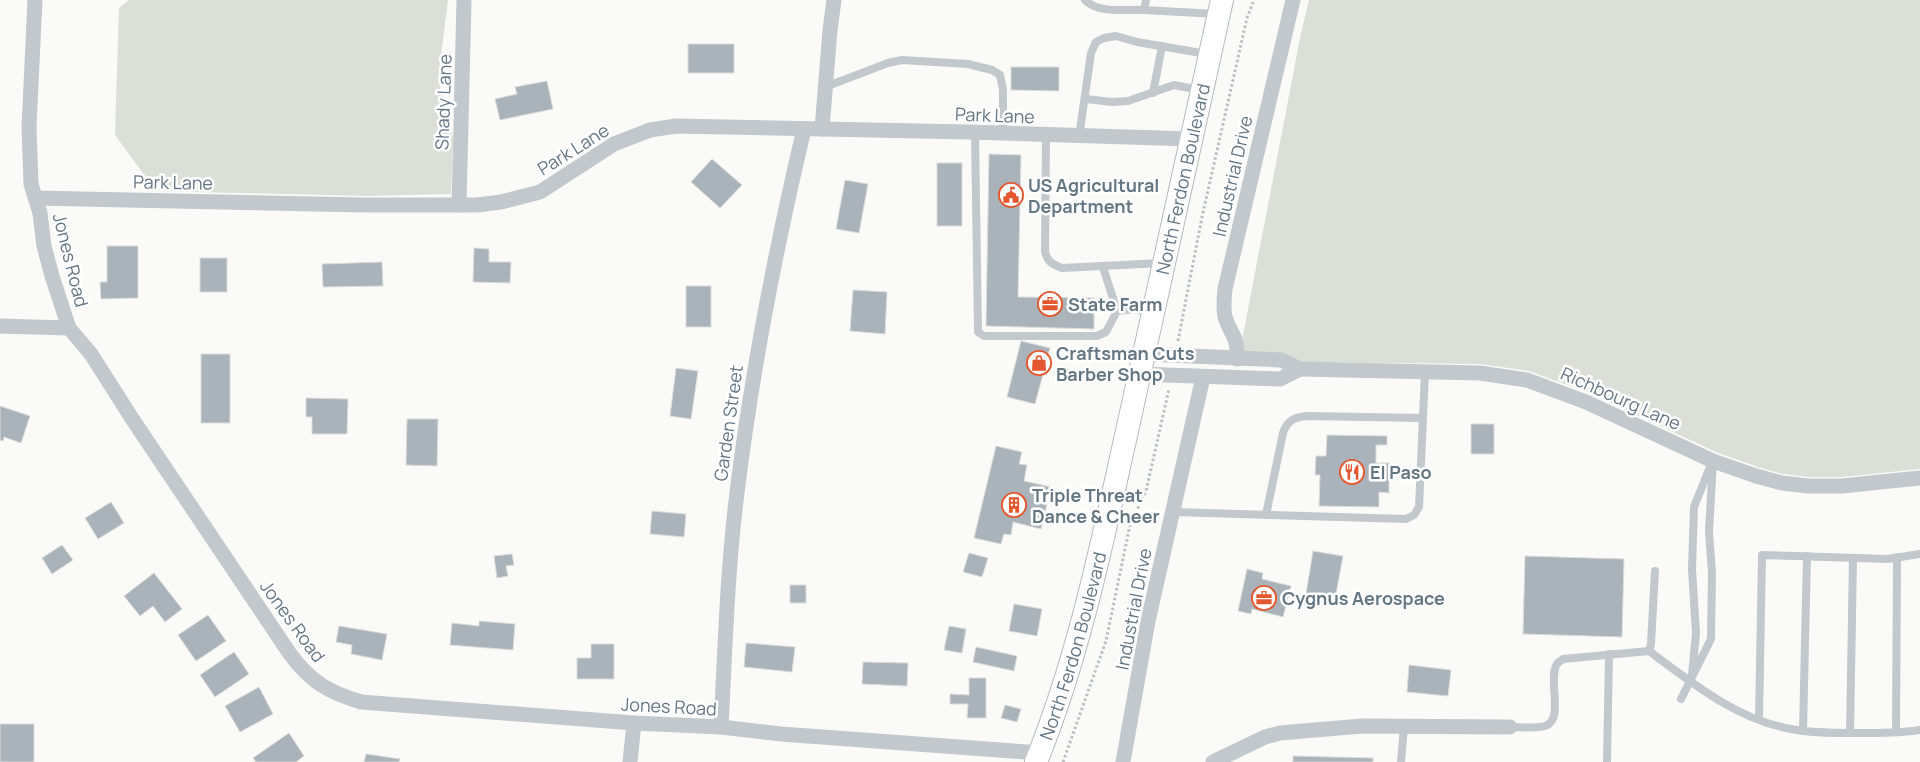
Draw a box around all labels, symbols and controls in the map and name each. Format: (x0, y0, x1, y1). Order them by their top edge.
street label: Shady Lane (429, 54, 457, 150)
street label: North Ferdon Boulevard (1150, 81, 1215, 276)
street label: Park Lane (955, 102, 1035, 128)
street label: Industrial Drive (1206, 113, 1258, 239)
street label: Park Lane (533, 118, 613, 180)
street label: Park Lane (133, 169, 213, 195)
place label: US Agricultural Department (1028, 173, 1159, 218)
public building icon: US Agricultural Department (998, 182, 1024, 208)
street label: Jones Road (48, 211, 94, 309)
office icon: State Farm (1037, 291, 1063, 317)
place label: State Farm (1068, 292, 1163, 316)
place label: Craftsman Cuts Barber Shop (1056, 341, 1195, 386)
shop icon: Craftsman Cuts Barber Shop (1026, 350, 1052, 376)
street label: Richbourg Lane (1557, 361, 1685, 435)
street label: Garden Street (708, 363, 748, 483)
restaurant icon: El Paso (1339, 459, 1365, 485)
place label: El Paso (1370, 460, 1432, 484)
place label: Triple Threat Dance & Cheer (1032, 483, 1160, 528)
building icon: Triple Threat Dance & Cheer (1001, 492, 1027, 518)
street label: Industrial Drive (1109, 546, 1157, 672)
street label: North Ferdon Boulevard (1034, 550, 1111, 743)
street label: Jones Road (255, 575, 331, 667)
office icon: Cygnus Aerospace (1251, 585, 1277, 611)
place label: Cygnus Aerospace (1282, 586, 1445, 610)
street label: Jones Road (621, 692, 717, 720)

